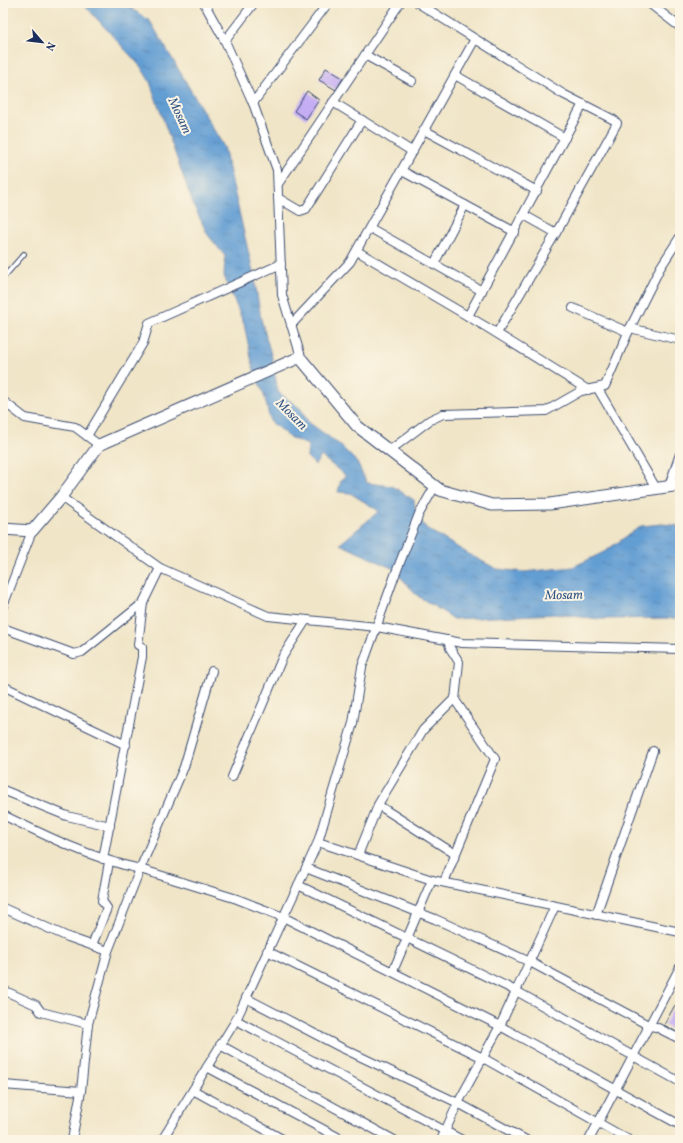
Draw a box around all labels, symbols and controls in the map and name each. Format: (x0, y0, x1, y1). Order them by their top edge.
north arrow (22, 22, 62, 62)
text: N (41, 39, 58, 53)
water label: Mosam (162, 94, 195, 137)
water label: Mosam (271, 395, 311, 435)
water label: Mosam (544, 587, 583, 605)

